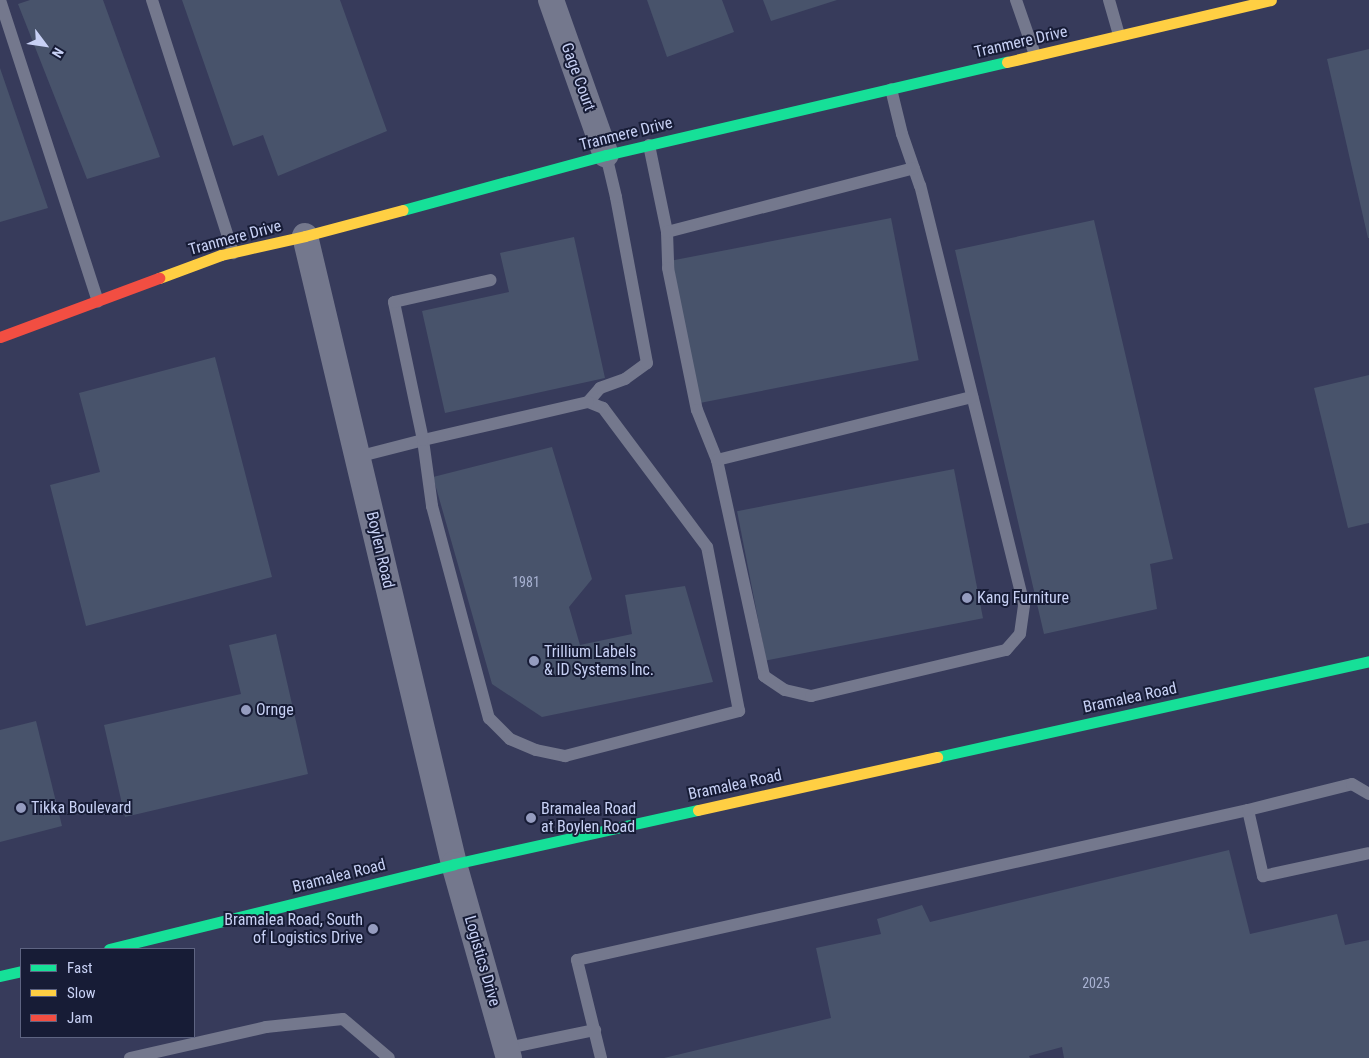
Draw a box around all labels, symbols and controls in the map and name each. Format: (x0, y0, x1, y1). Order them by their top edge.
north arrow (20, 20, 70, 70)
street label: Tranmere Drive (973, 22, 1069, 62)
street label: Gage Court (557, 40, 599, 114)
text: N (49, 45, 67, 61)
street label: Tranmere Drive (578, 113, 674, 155)
street label: Tranmere Drive (187, 216, 283, 260)
street label: Boylen Road (362, 510, 398, 590)
house number: 1981 (512, 574, 540, 590)
place label: Kang Furniture (977, 588, 1069, 608)
marker: Kang Furniture (961, 592, 973, 604)
place label: Trillium Labels & ID Systems Inc. (544, 642, 654, 680)
marker: Trillium Labels & ID Systems Inc. (528, 655, 540, 667)
street label: Bramalea Road (1081, 679, 1179, 717)
place label: Ornge (256, 700, 294, 720)
marker: Ornge (240, 704, 252, 716)
street label: Bramalea Road (686, 766, 784, 804)
place label: Tikka Boulevard (31, 798, 131, 818)
place label: Bramalea Road at Boylen Road (541, 799, 636, 837)
marker: Tikka Boulevard (15, 802, 27, 814)
marker: Bramalea Road at Boylen Road (525, 812, 537, 824)
street label: Bramalea Road (290, 855, 388, 897)
place label: Bramalea Road, South of Logistics Drive (224, 910, 363, 948)
street label: Logistics Drive (460, 914, 504, 1008)
marker: Bramalea Road, South of Logistics Drive (367, 923, 379, 935)
legend (20, 948, 195, 1038)
text: Fast (67, 959, 92, 977)
house number: 2025 (1082, 975, 1110, 991)
text: Slow (67, 984, 96, 1002)
text: Jam (67, 1009, 93, 1027)

